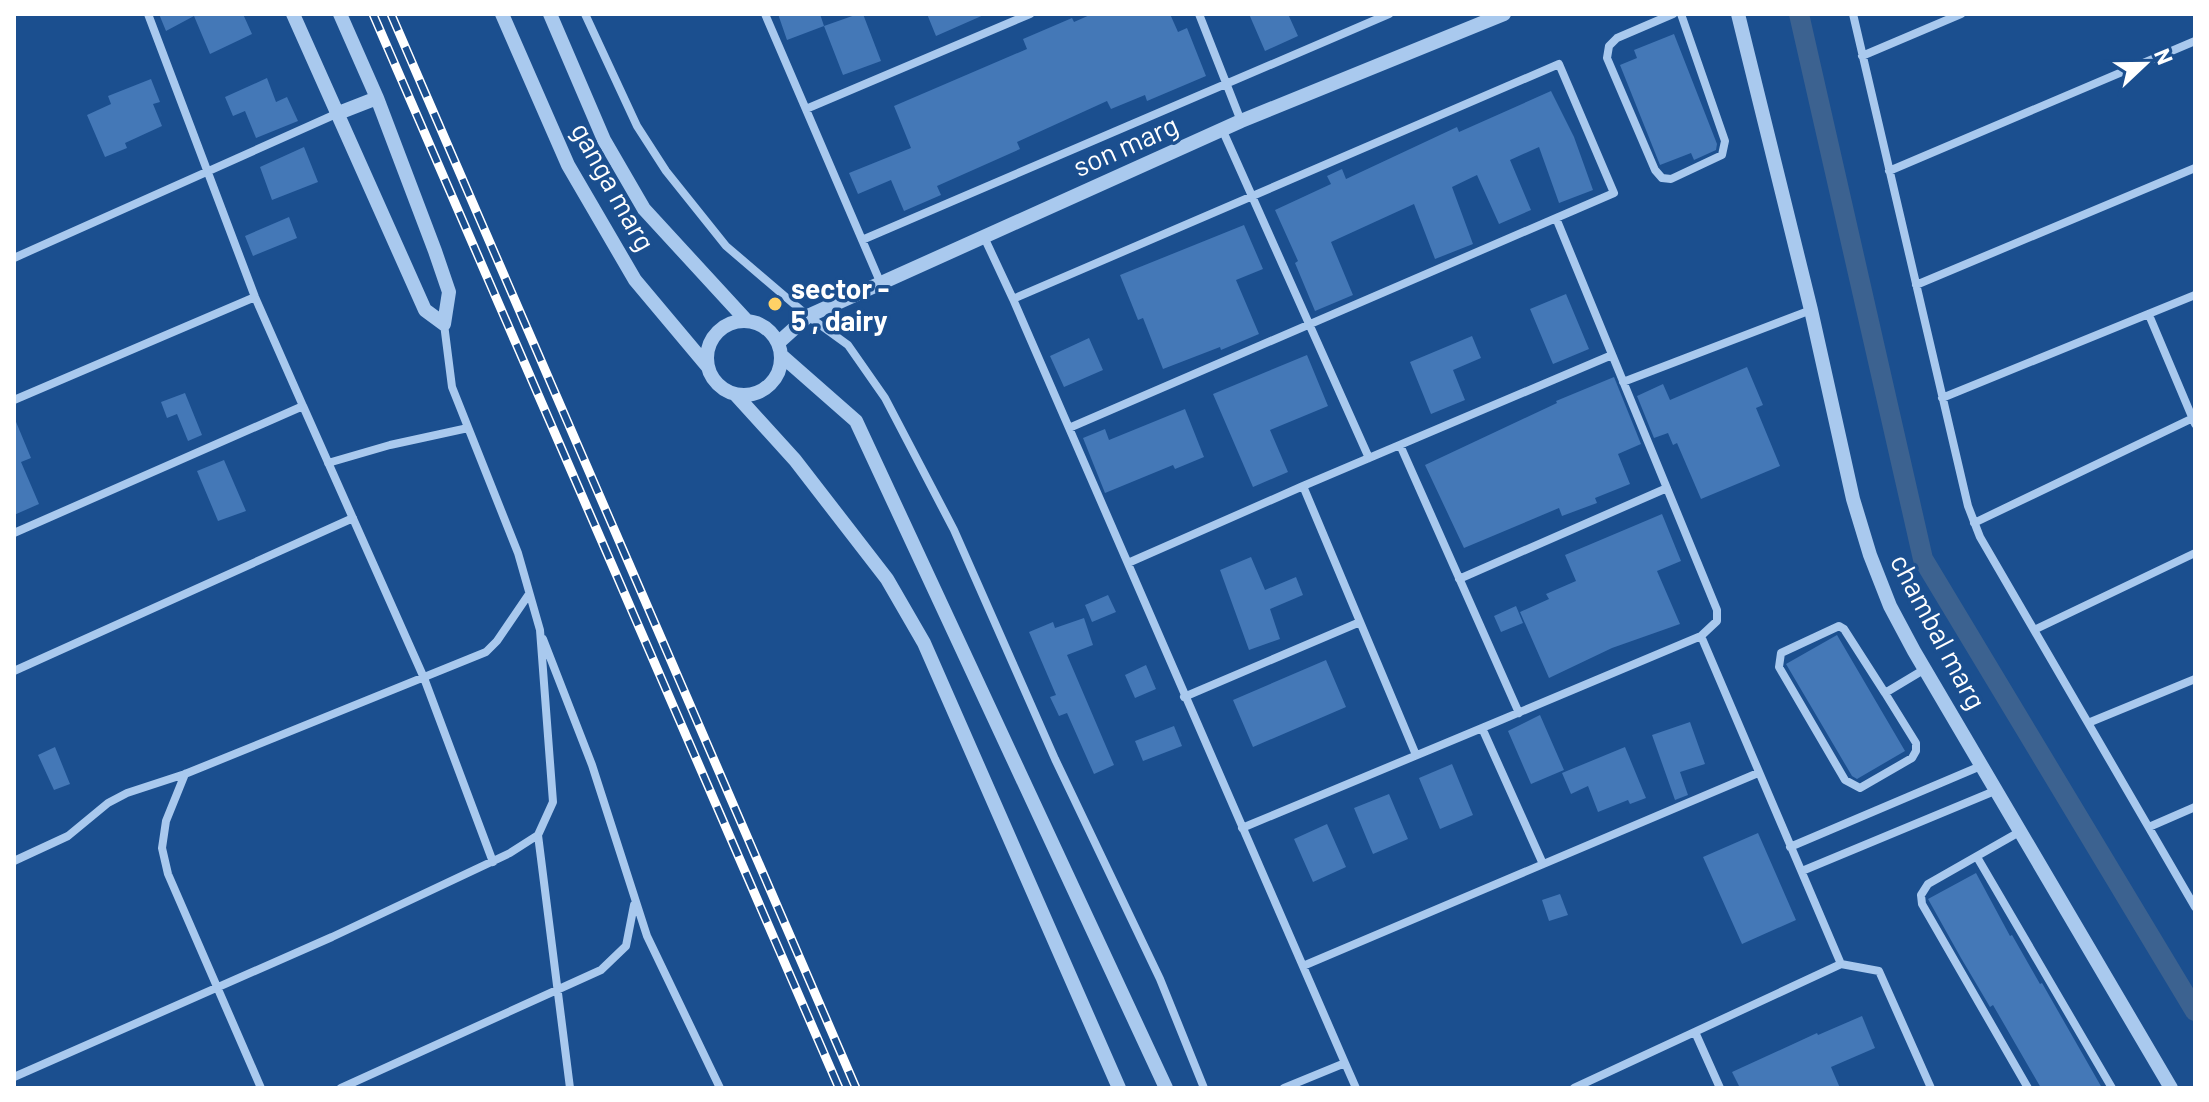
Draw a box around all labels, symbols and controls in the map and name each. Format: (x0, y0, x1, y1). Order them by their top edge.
north arrow (2105, 24, 2185, 104)
text: N (2150, 44, 2179, 68)
street label: son marg (1067, 107, 1183, 183)
street label: ganga marg (565, 116, 663, 256)
place label: sector - 5 , dairy (791, 271, 889, 337)
marker: sector - 5 , dairy (766, 295, 784, 313)
street label: chambal marg (1884, 548, 1994, 714)

